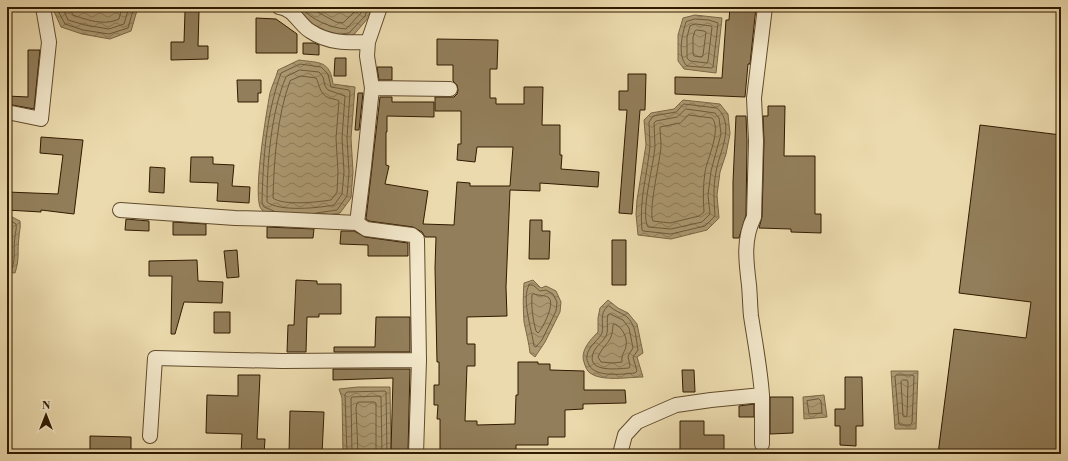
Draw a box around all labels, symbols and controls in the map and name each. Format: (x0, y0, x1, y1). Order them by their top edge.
north arrow (26, 395, 66, 435)
text: N (42, 399, 51, 413)

